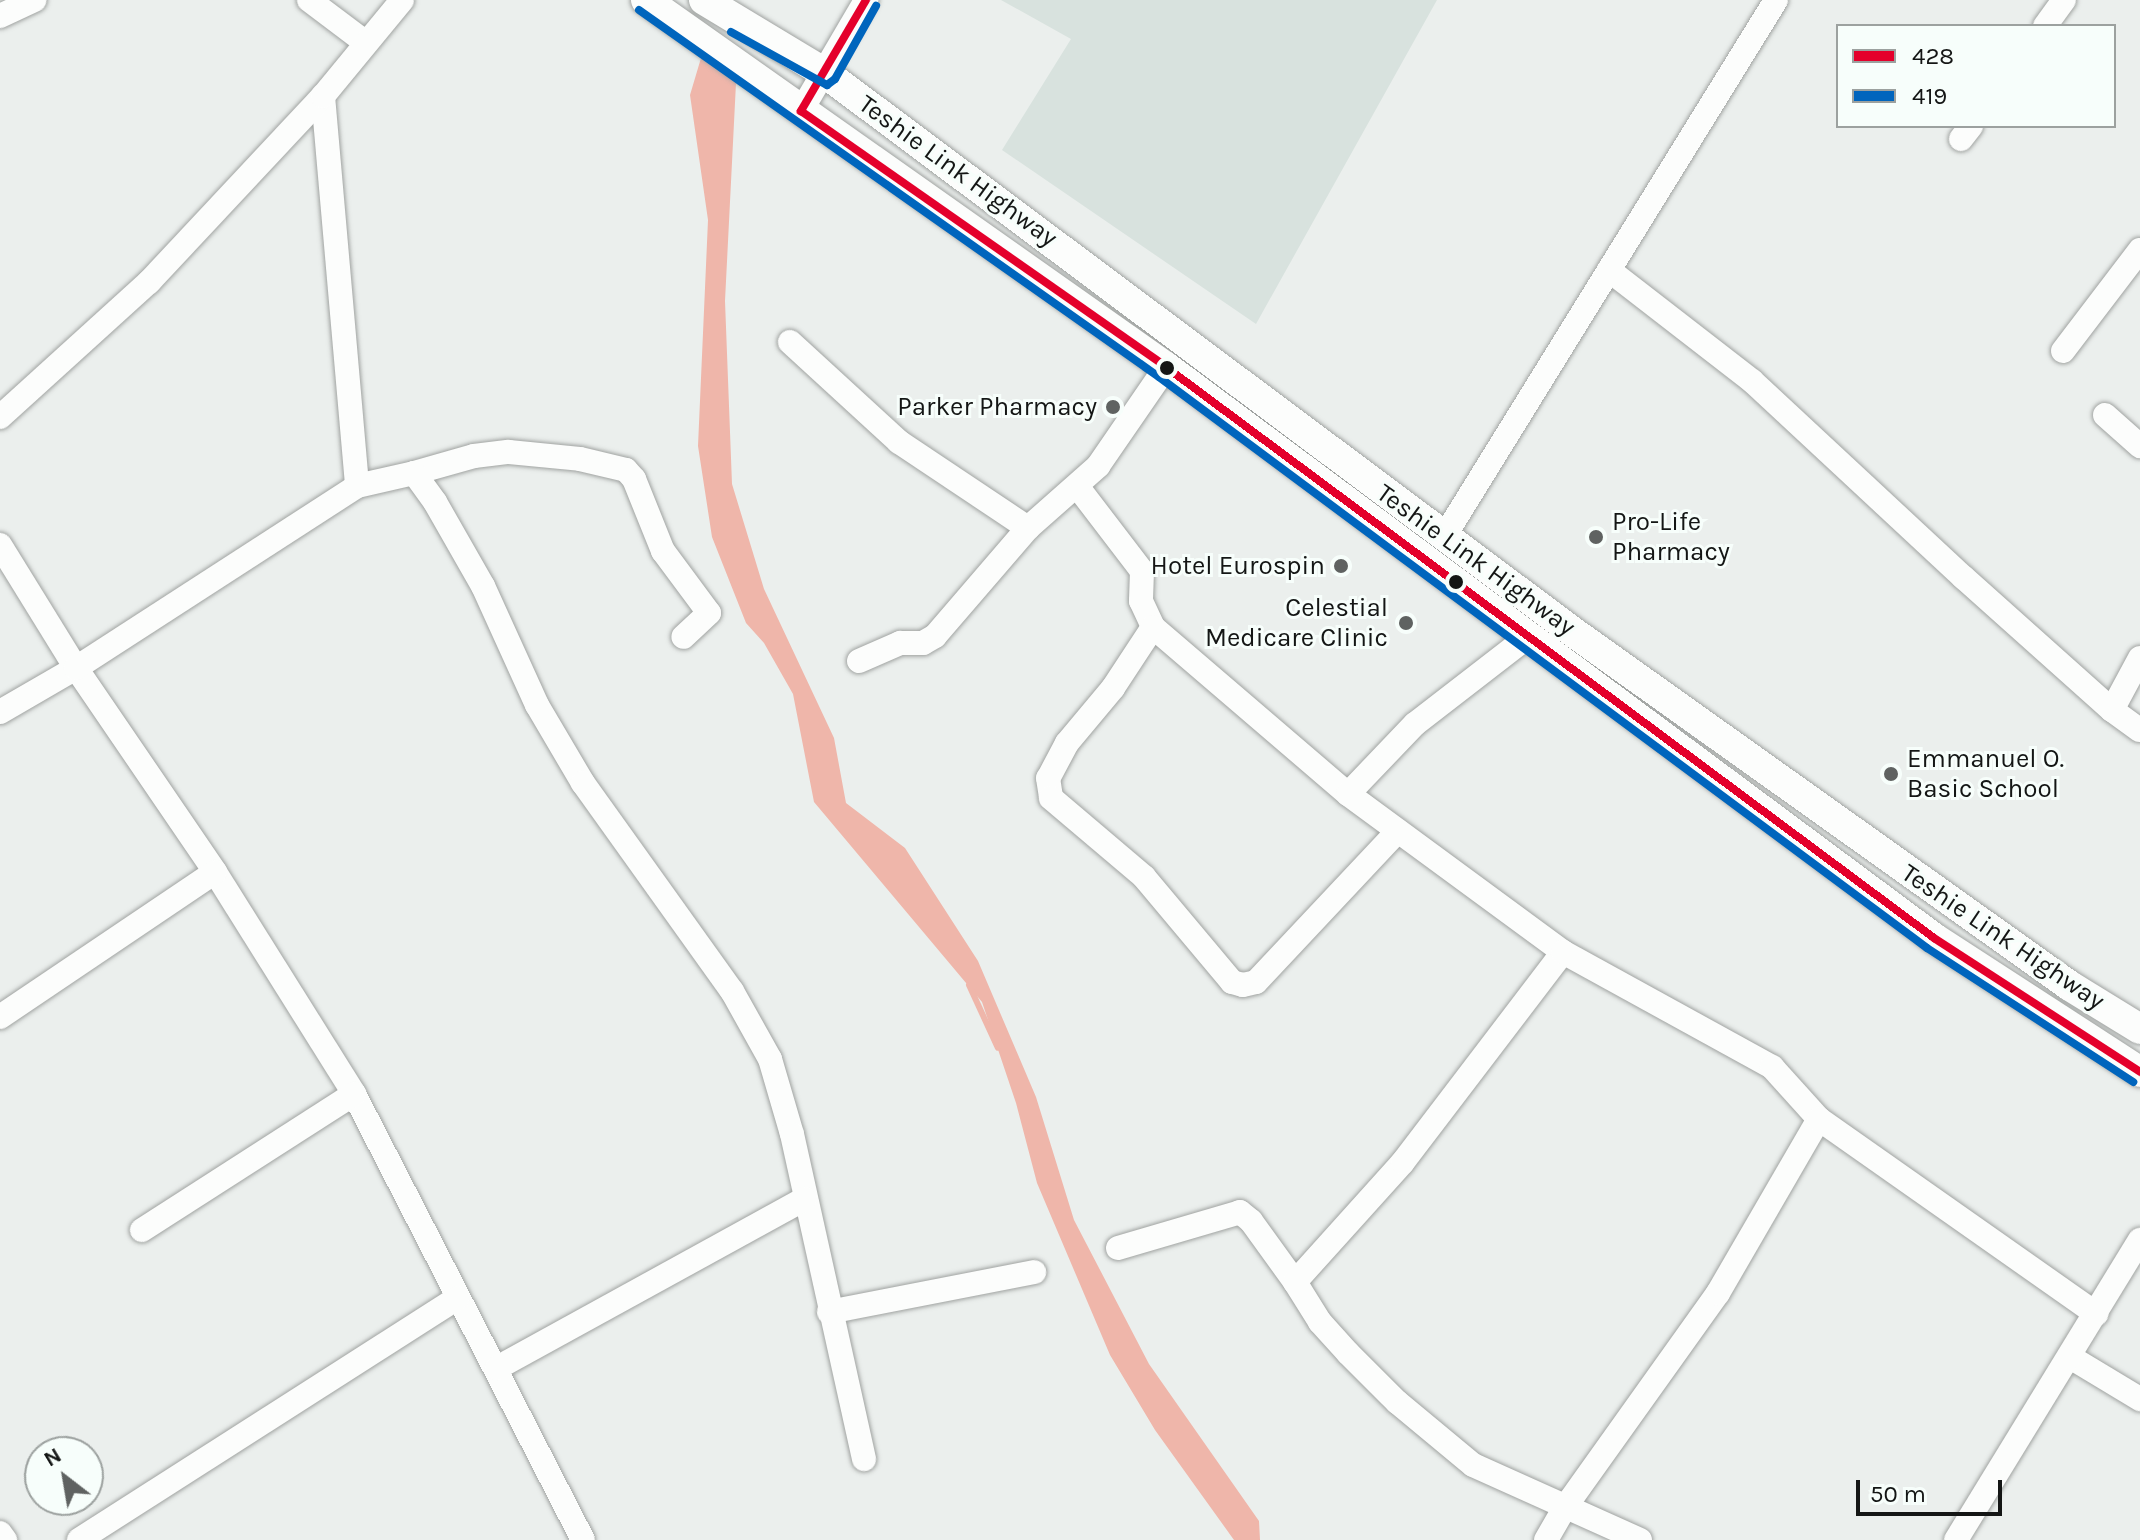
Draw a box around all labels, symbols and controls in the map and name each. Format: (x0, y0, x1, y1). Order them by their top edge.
legend (1836, 24, 2116, 128)
text: 428 (1912, 42, 1954, 70)
text: 419 (1912, 82, 1947, 110)
street label: Teshie Link Highway (852, 88, 1064, 254)
unlabelled marker (1159, 360, 1175, 376)
place label: Parker Pharmacy (897, 391, 1097, 423)
marker: Parker Pharmacy (1104, 398, 1122, 416)
street label: Teshie Link Highway (1370, 477, 1582, 643)
place label: Pro-Life Pharmacy (1612, 506, 1730, 568)
marker: Pro-Life Pharmacy (1587, 528, 1605, 546)
place label: Hotel Eurospin (1151, 550, 1325, 582)
marker: Hotel Eurospin (1332, 557, 1350, 575)
unlabelled marker (1448, 574, 1464, 590)
place label: Celestial Medicare Clinic (1205, 592, 1388, 654)
marker: Celestial Medicare Clinic (1395, 612, 1417, 634)
place label: Emmanuel O. Basic School (1907, 743, 2064, 804)
marker: Emmanuel O. Basic School (1882, 765, 1900, 783)
street label: Teshie Link Highway (1896, 857, 2110, 1017)
north arrow (24, 1436, 104, 1516)
text: N (39, 1442, 66, 1472)
scale bar (1860, 1464, 2006, 1514)
text: 50 m (1870, 1480, 1926, 1508)

